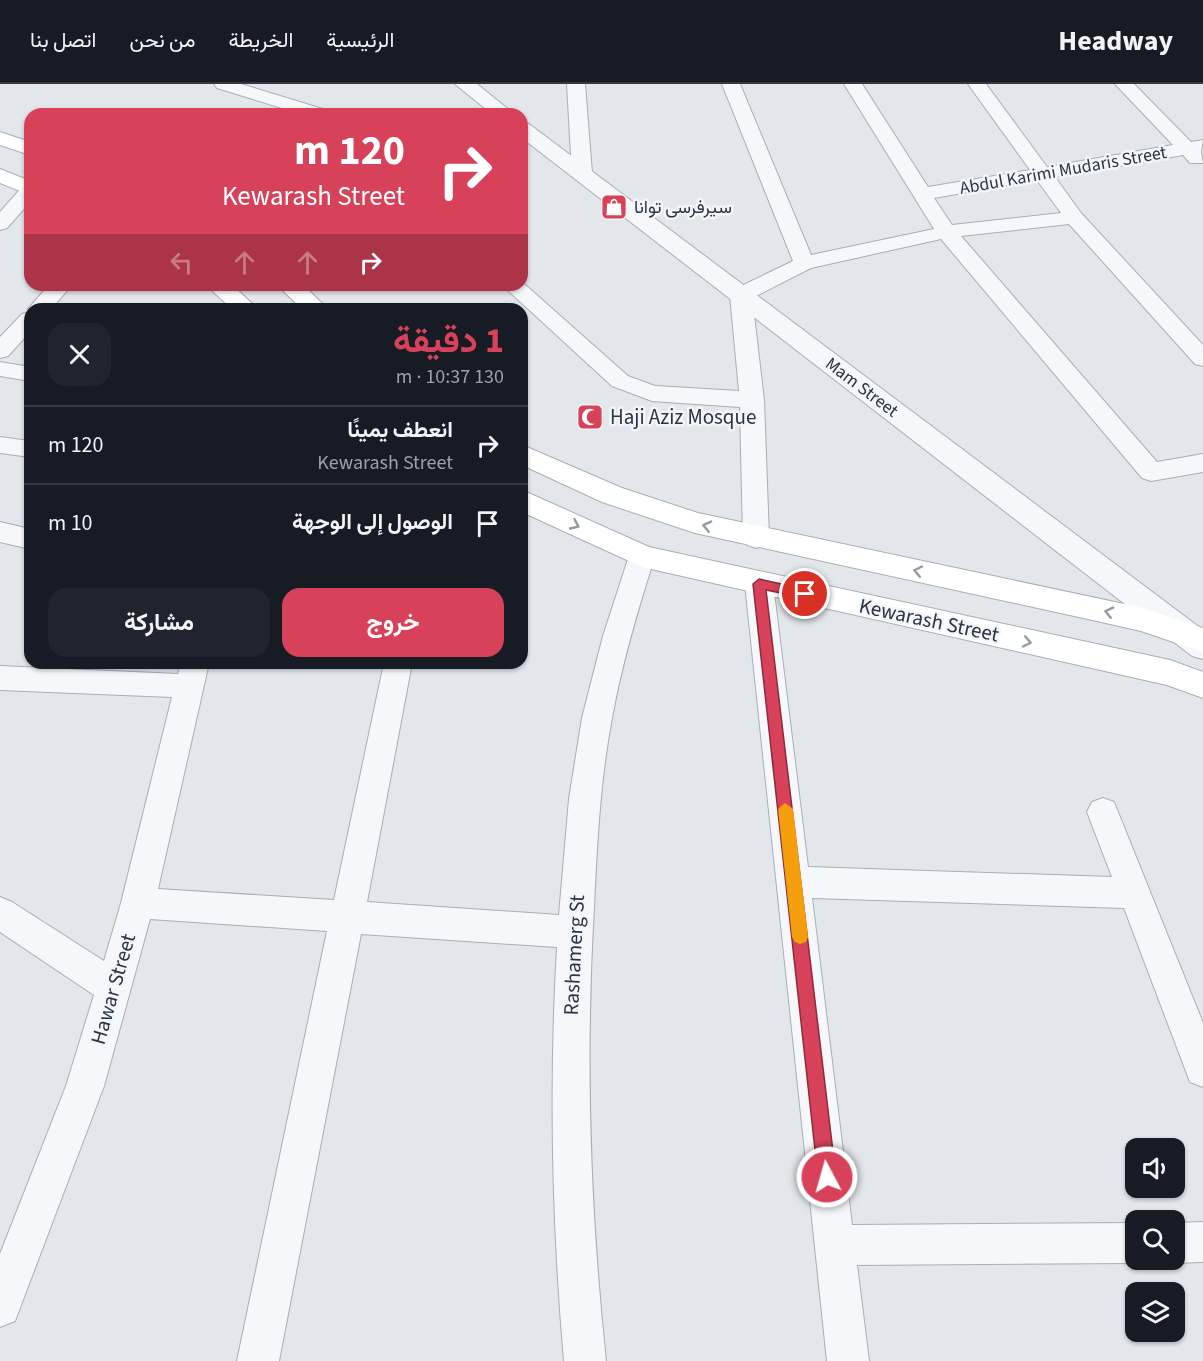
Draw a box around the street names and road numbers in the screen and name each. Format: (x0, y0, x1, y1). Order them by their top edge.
street label: Abdul Karimi Mudaris Street (958, 140, 1169, 201)
street label: Mam Street (820, 352, 903, 423)
street label: Kewarash Street (856, 591, 1002, 649)
street label: Rashamerg St (556, 894, 592, 1016)
street label: Hawar Street (83, 930, 143, 1048)

